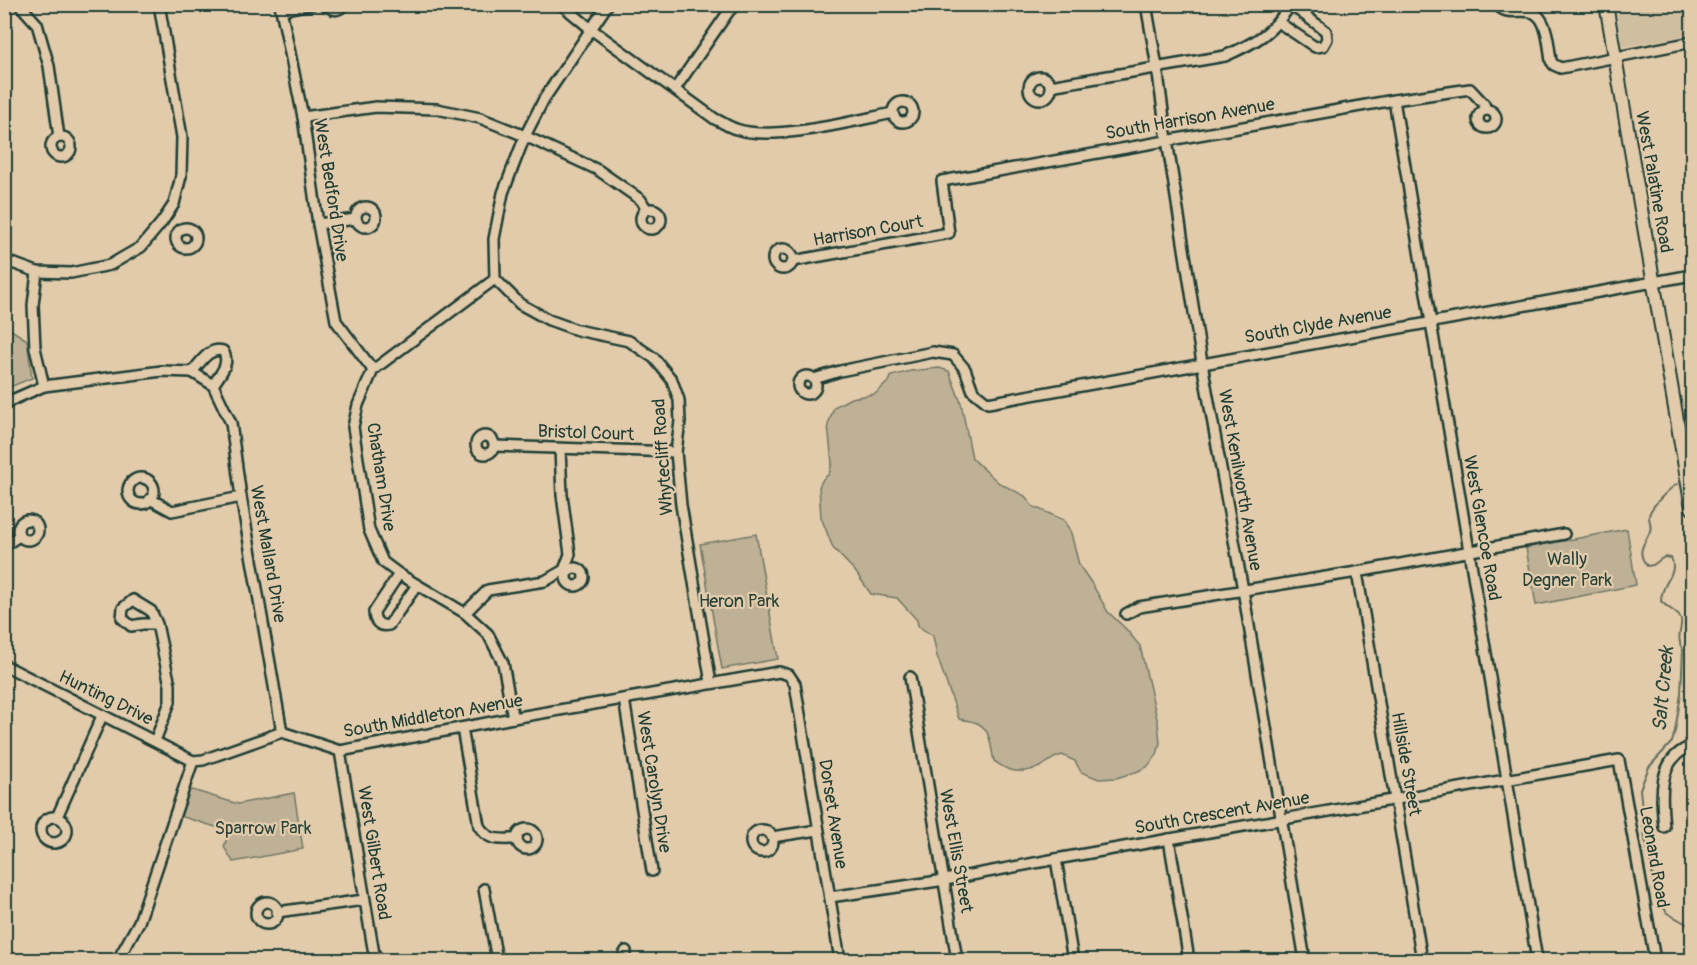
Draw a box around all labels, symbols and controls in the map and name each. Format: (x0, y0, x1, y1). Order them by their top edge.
street label: South Harrison Avenue (1104, 93, 1277, 145)
street label: West Palatine Road (1630, 109, 1678, 255)
street label: West Bedford Drive (308, 117, 354, 263)
street label: Harrison Court (811, 210, 925, 252)
street label: South Clyde Avenue (1243, 301, 1393, 349)
street label: West Kenilworth Avenue (1213, 388, 1267, 573)
street label: Whytecliff Road (647, 398, 679, 516)
street label: Bristol Court (537, 420, 635, 446)
street label: Chatham Drive (361, 421, 401, 533)
street label: West Glencoe Road (1458, 454, 1506, 602)
street label: West Mallard Drive (245, 484, 291, 625)
park label: Wally Degner Park (1522, 548, 1613, 592)
park label: Heron Park (699, 590, 780, 613)
water label: Salt Creek (1647, 644, 1679, 733)
street label: Hunting Drive (55, 665, 157, 731)
street label: South Middleton Avenue (341, 689, 525, 743)
street label: West Carolyn Drive (631, 710, 677, 855)
street label: Hillside Street (1386, 710, 1427, 818)
street label: Dorset Avenue (813, 757, 853, 871)
street label: West Gilbert Road (352, 784, 396, 922)
street label: South Crescent Avenue (1133, 786, 1311, 840)
street label: West Ellis Street (934, 787, 978, 915)
street label: Leonard Road (1634, 804, 1674, 910)
park label: Sparrow Park (215, 817, 312, 840)

